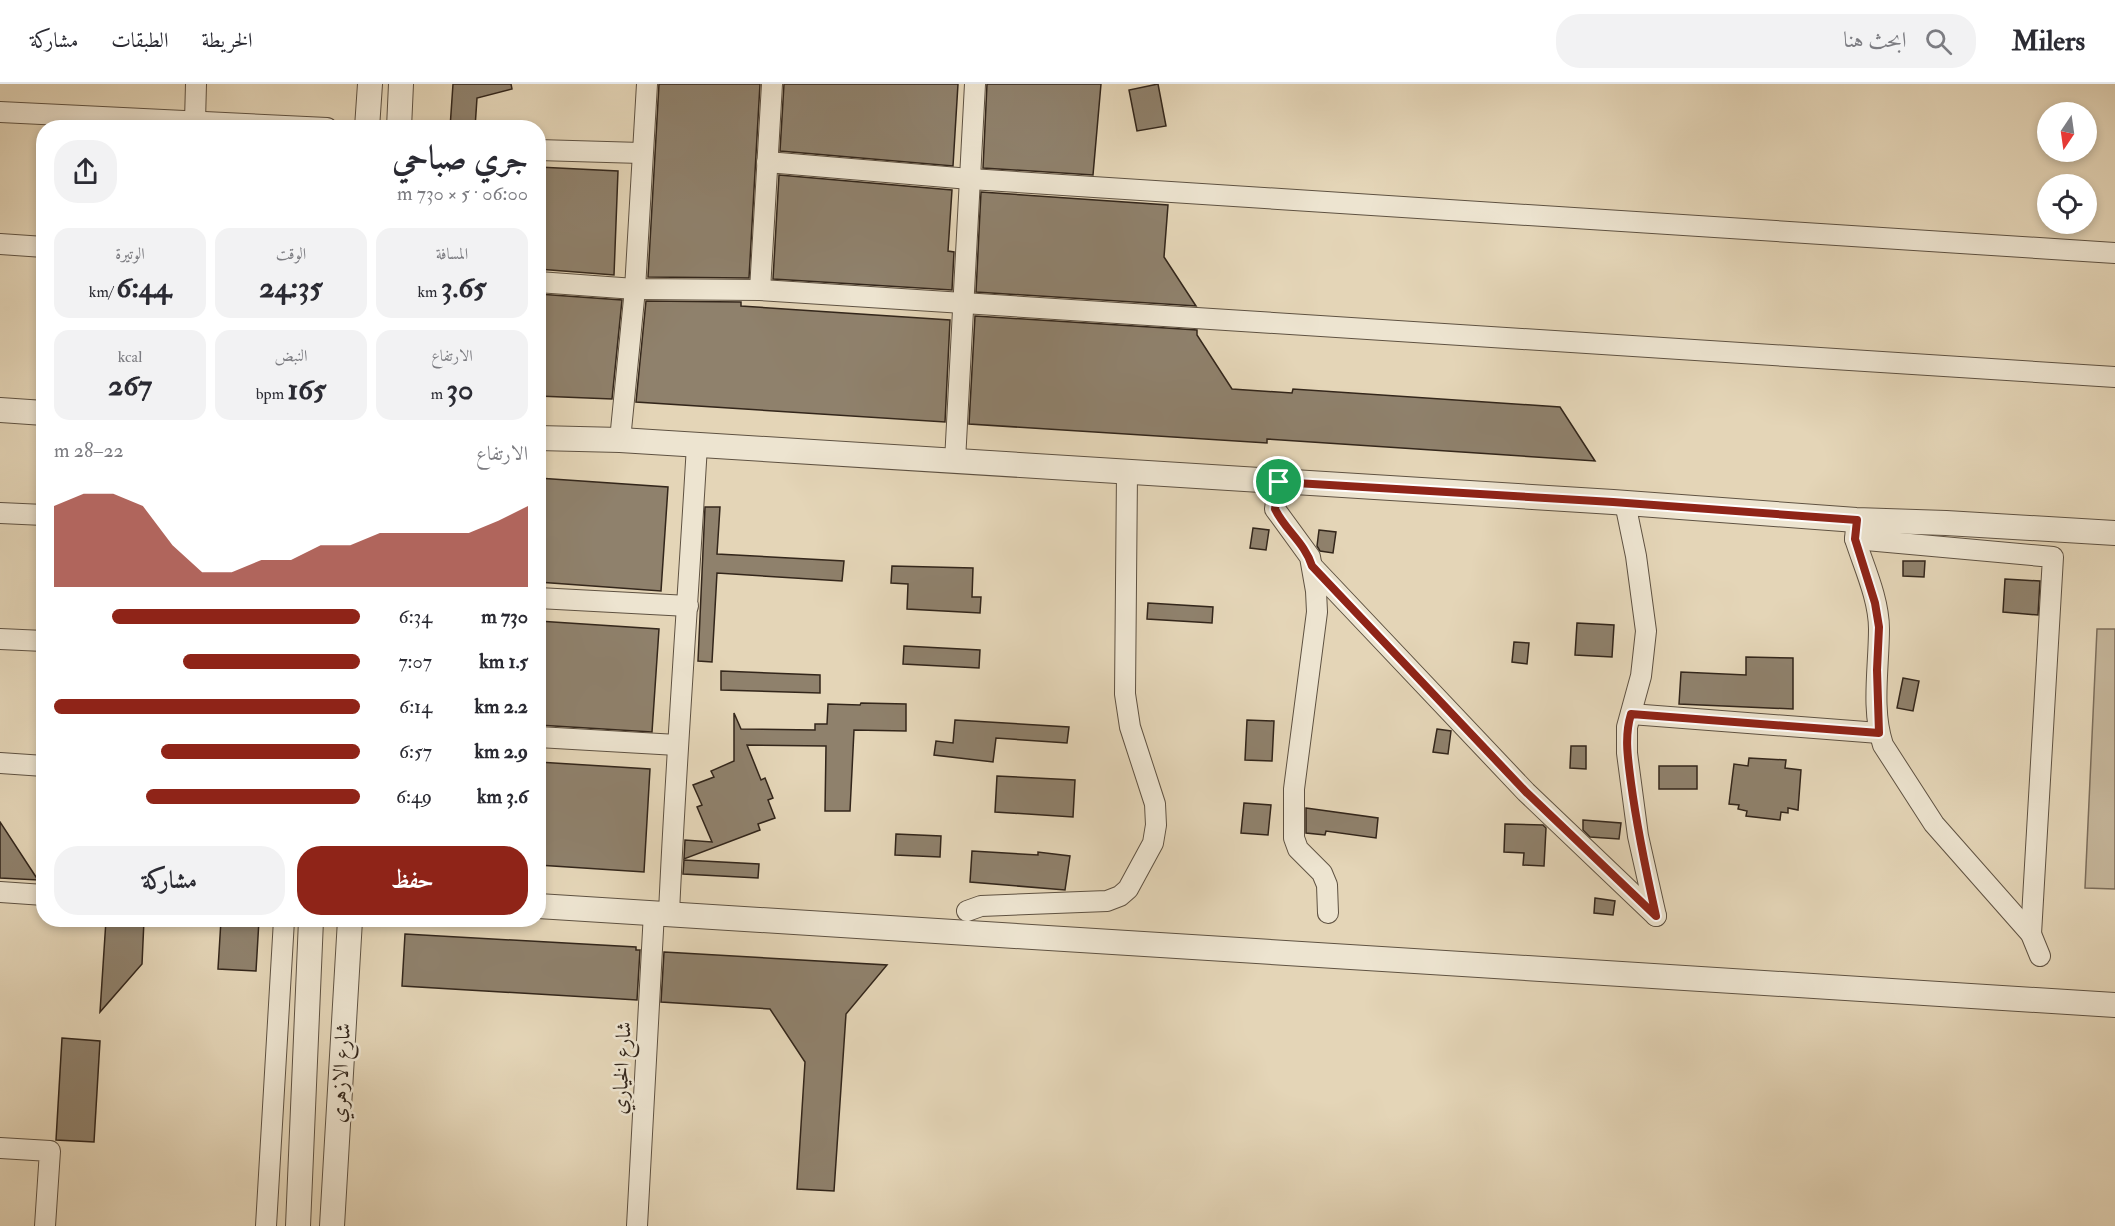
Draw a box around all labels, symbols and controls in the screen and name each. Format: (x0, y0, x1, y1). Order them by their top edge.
search box (1556, 14, 1976, 68)
text: Milers (2012, 24, 2085, 59)
icon: search (1922, 25, 1955, 58)
text: ابحث هنا (1843, 26, 1907, 54)
text: مشاركة (30, 27, 78, 54)
text: الطبقات (111, 27, 168, 54)
text: الخريطة (201, 27, 253, 54)
north arrow (2037, 102, 2097, 162)
map controls (2037, 102, 2097, 234)
text: جري صباحي (392, 138, 528, 179)
button: share (54, 140, 117, 203)
button: locate (2037, 174, 2097, 234)
text: 06:00 · 5 × 730 m (397, 181, 528, 206)
text: الوتيرة (115, 244, 145, 264)
text: الوقت (276, 244, 306, 264)
text: المسافة (436, 244, 468, 264)
text: 6:44 (116, 269, 171, 306)
text: 24:35 (259, 269, 323, 306)
text: 3.65 (441, 269, 487, 306)
text: /km (89, 282, 116, 302)
text: km (417, 282, 441, 302)
text: النبض (275, 346, 307, 366)
text: الارتفاع (431, 346, 473, 366)
text: kcal (118, 347, 142, 367)
text: 267 (108, 367, 152, 404)
text: 165 (287, 371, 326, 408)
text: 30 (446, 371, 473, 408)
text: bpm (256, 384, 287, 404)
text: m (431, 384, 446, 404)
text: 22–28 m (54, 438, 124, 463)
text: الارتفاع (476, 441, 528, 466)
pin (1253, 456, 1304, 507)
icon: arrive (1262, 465, 1295, 498)
text: 6:34 (399, 604, 432, 629)
text: 730 m (481, 604, 528, 629)
text: 7:07 (398, 649, 432, 674)
text: 1.5 km (479, 649, 528, 674)
text: 6:14 (399, 694, 432, 719)
text: 2.2 km (475, 694, 528, 719)
text: 6:57 (399, 739, 432, 764)
text: 2.9 km (474, 739, 528, 764)
text: 6:49 (396, 784, 432, 809)
text: 3.6 km (477, 784, 528, 809)
button: مشاركة (54, 846, 285, 915)
button: حفظ (297, 846, 528, 915)
street label: شارع الخياري (606, 1021, 642, 1115)
street label: شارع الازهري (325, 1022, 361, 1124)

